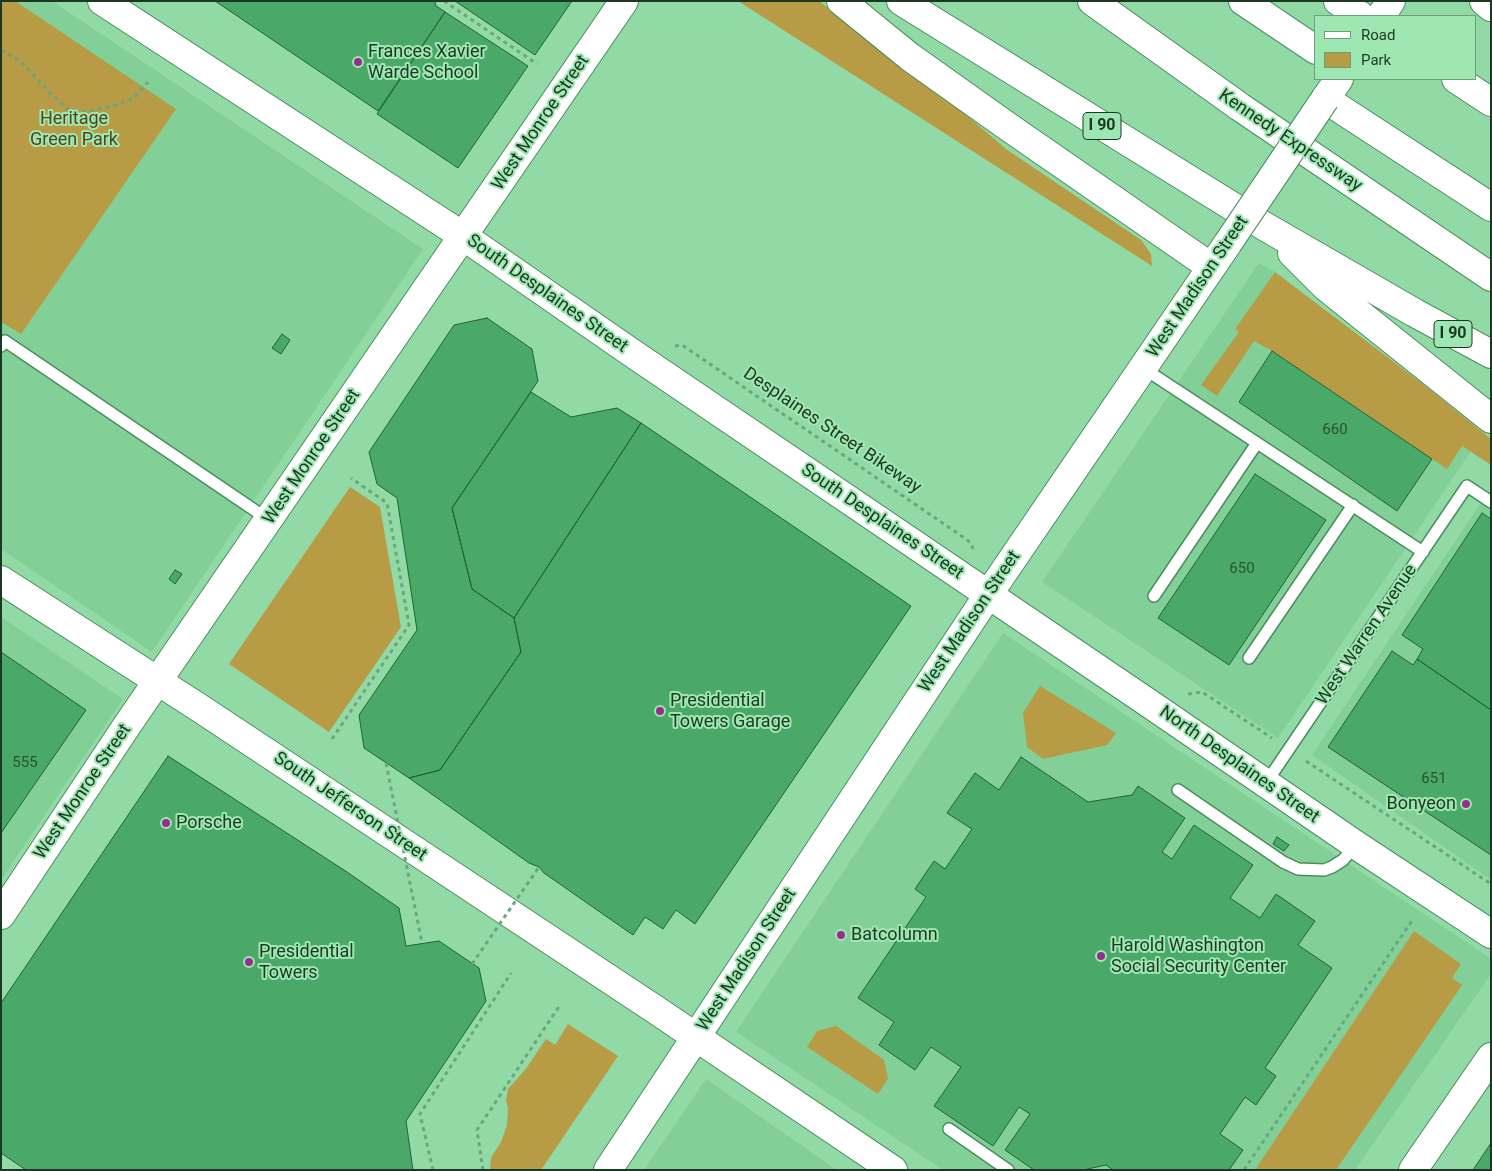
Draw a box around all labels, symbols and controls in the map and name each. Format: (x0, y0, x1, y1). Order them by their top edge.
legend (1314, 15, 1477, 80)
text: Road (1361, 26, 1395, 44)
place label: Frances Xavier Warde School (368, 41, 486, 84)
street label: West Monroe Street (488, 51, 594, 195)
text: Park (1361, 51, 1391, 69)
marker: Frances Xavier Warde School (352, 56, 364, 68)
street label: Kennedy Expressway (1214, 85, 1366, 197)
park label: Heritage Green Park (30, 108, 118, 150)
road number: I 90 (1083, 112, 1121, 140)
street label: West Madison Street (1143, 212, 1253, 362)
street label: South Desplaines Street (463, 230, 631, 358)
road number: I 90 (1434, 320, 1472, 348)
street label: Desplaines Street Bikeway (739, 363, 925, 499)
street label: West Monroe Street (259, 385, 365, 529)
house number: 660 (1322, 421, 1348, 439)
street label: South Desplaines Street (797, 460, 967, 584)
street label: West Madison Street (915, 547, 1025, 697)
house number: 650 (1229, 560, 1255, 578)
street label: West Warren Avenue (1312, 560, 1422, 710)
place label: Presidential Towers Garage (670, 690, 790, 732)
street label: North Desplaines Street (1155, 702, 1323, 828)
marker: Presidential Towers Garage (654, 705, 666, 717)
street label: West Monroe Street (30, 720, 136, 864)
street label: South Jefferson Street (269, 748, 431, 866)
house number: 555 (12, 754, 38, 772)
house number: 651 (1421, 770, 1447, 788)
place label: Bonyeon (1386, 793, 1456, 815)
marker: Bonyeon (1460, 798, 1472, 810)
place label: Porsche (176, 812, 242, 834)
marker: Porsche (160, 817, 172, 829)
street label: West Madison Street (693, 884, 801, 1036)
place label: Batcolumn (851, 924, 938, 946)
marker: Batcolumn (835, 929, 847, 941)
place label: Harold Washington Social Security Center (1111, 935, 1286, 978)
place label: Presidential Towers (259, 941, 354, 984)
marker: Harold Washington Social Security Center (1095, 950, 1107, 962)
marker: Presidential Towers (243, 956, 255, 968)

